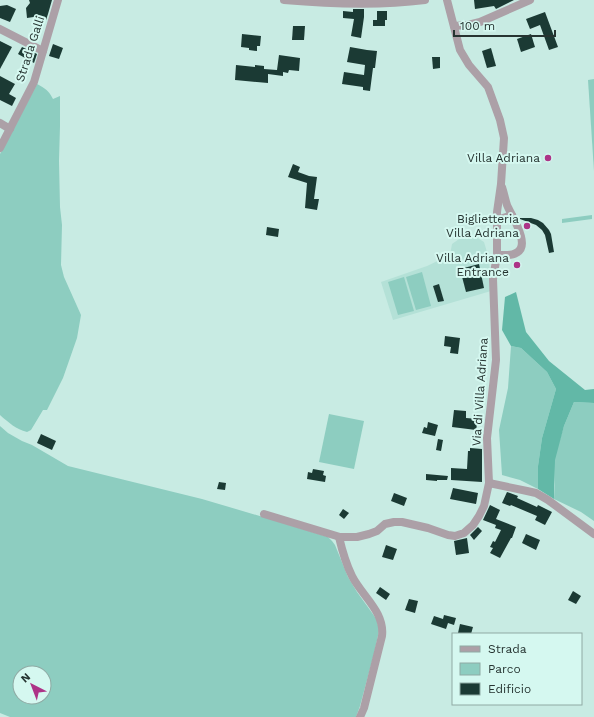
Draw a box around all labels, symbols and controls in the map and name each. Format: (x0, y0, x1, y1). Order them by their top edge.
scale bar (454, 12, 555, 38)
street label: Strada Galli (13, 14, 47, 84)
text: 100 m (460, 19, 495, 33)
place label: Villa Adriana (467, 151, 540, 165)
marker: Villa Adriana (543, 153, 553, 163)
place label: Biglietteria Villa Adriana (446, 212, 519, 240)
marker: Biglietteria Villa Adriana (522, 221, 532, 231)
place label: Villa Adriana Entrance (436, 251, 509, 279)
marker: Villa Adriana Entrance (512, 260, 522, 270)
street label: Via di Villa Adriana (469, 337, 491, 447)
legend (452, 633, 582, 705)
text: Strada (488, 642, 527, 656)
text: Parco (488, 662, 521, 676)
north arrow (12, 665, 52, 705)
text: N (18, 670, 33, 685)
text: Edificio (488, 682, 531, 696)

